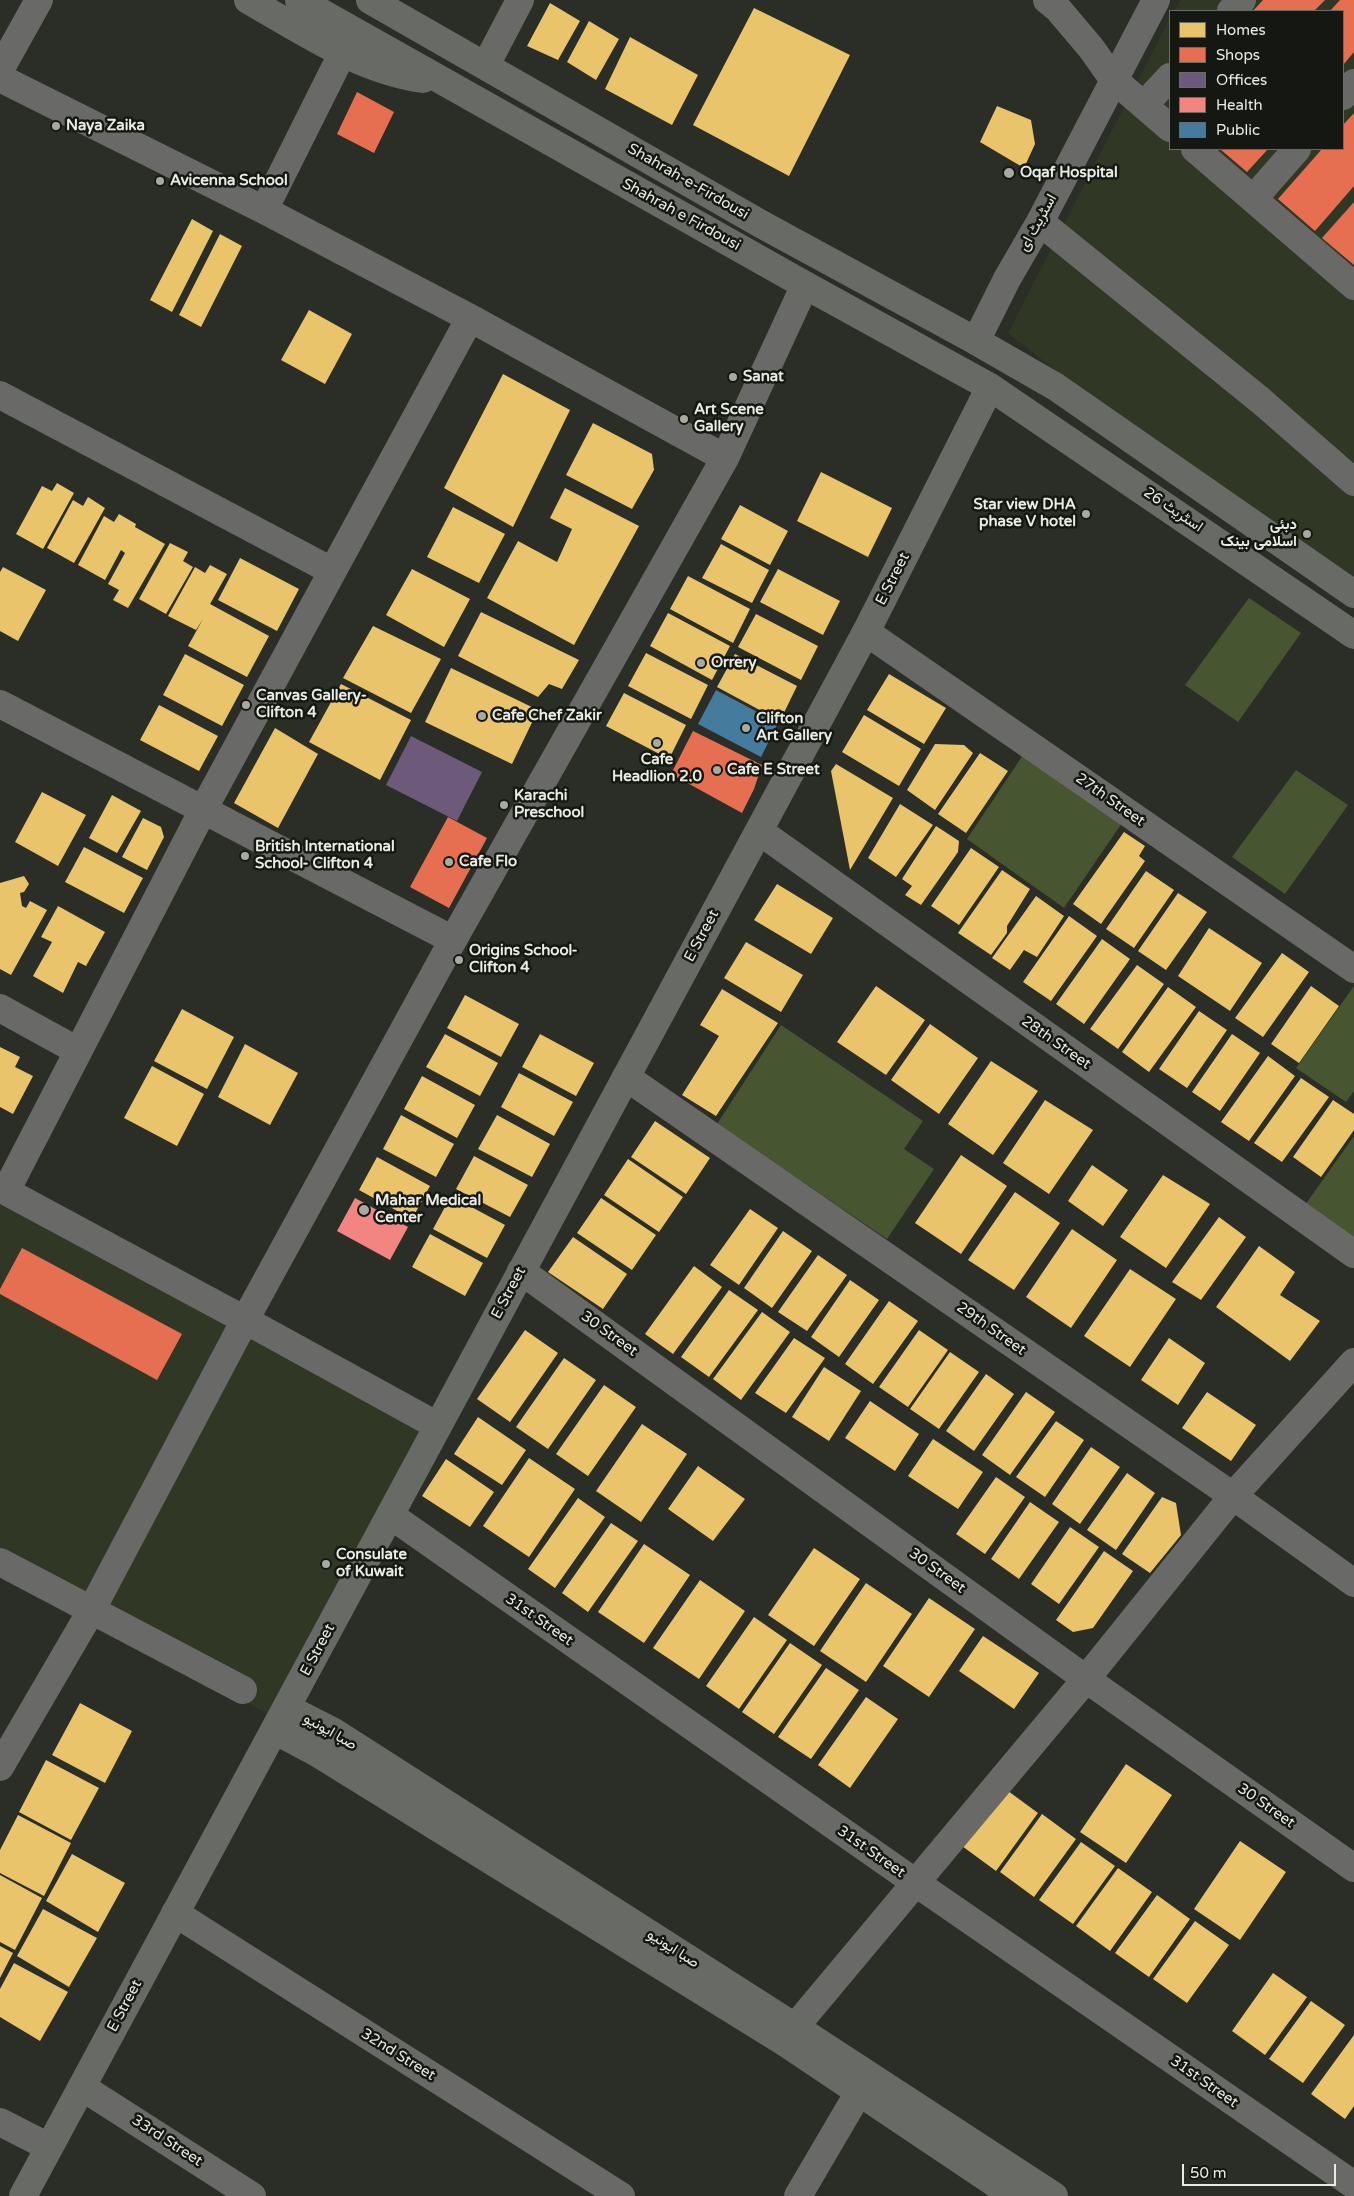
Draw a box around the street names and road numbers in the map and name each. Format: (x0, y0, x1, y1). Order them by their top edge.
street label: Shahrah-e-Firdousi (624, 140, 752, 224)
street label: Shahrah e Firdousi (619, 175, 743, 255)
street label: اسٹریٹ ای (1015, 191, 1061, 255)
street label: اسٹریٹ 26 (1140, 484, 1206, 536)
street label: E Street (872, 550, 914, 608)
street label: 27th Street (1072, 770, 1148, 830)
street label: E Street (681, 907, 723, 965)
street label: 28th Street (1018, 1013, 1094, 1073)
street label: E Street (488, 1264, 530, 1322)
street label: 29th Street (953, 1299, 1029, 1359)
street label: 30 Street (577, 1307, 641, 1361)
street label: 30 Street (905, 1544, 969, 1598)
street label: 31st Street (502, 1590, 576, 1650)
street label: E Street (297, 1621, 339, 1679)
street label: صبا ایونیو (300, 1710, 360, 1754)
street label: 30 Street (1234, 1780, 1298, 1832)
street label: 31st Street (834, 1822, 908, 1882)
street label: صبا ایونیو (644, 1926, 702, 1972)
street label: E Street (104, 1977, 146, 2035)
street label: 32nd Street (358, 2025, 438, 2085)
street label: 31st Street (1167, 2052, 1241, 2112)
street label: 33rd Street (128, 2112, 206, 2170)

